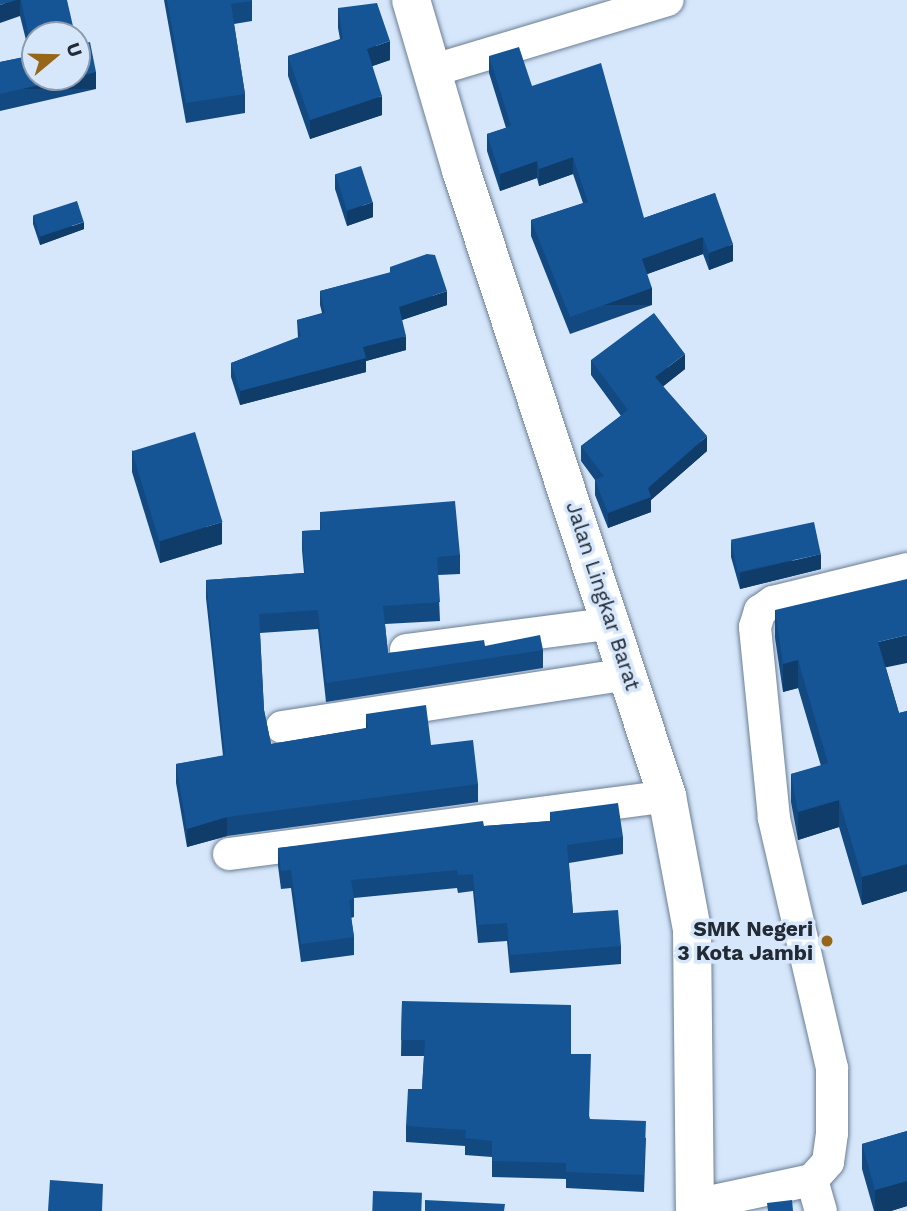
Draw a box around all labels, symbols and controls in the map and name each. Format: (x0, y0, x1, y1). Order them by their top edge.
north arrow (21, 21, 91, 91)
text: U (61, 40, 88, 60)
street label: Jalan Lingkar Barat (560, 498, 646, 694)
place label: SMK Negeri 3 Kota Jambi (677, 916, 813, 966)
marker: SMK Negeri 3 Kota Jambi (819, 933, 835, 949)

